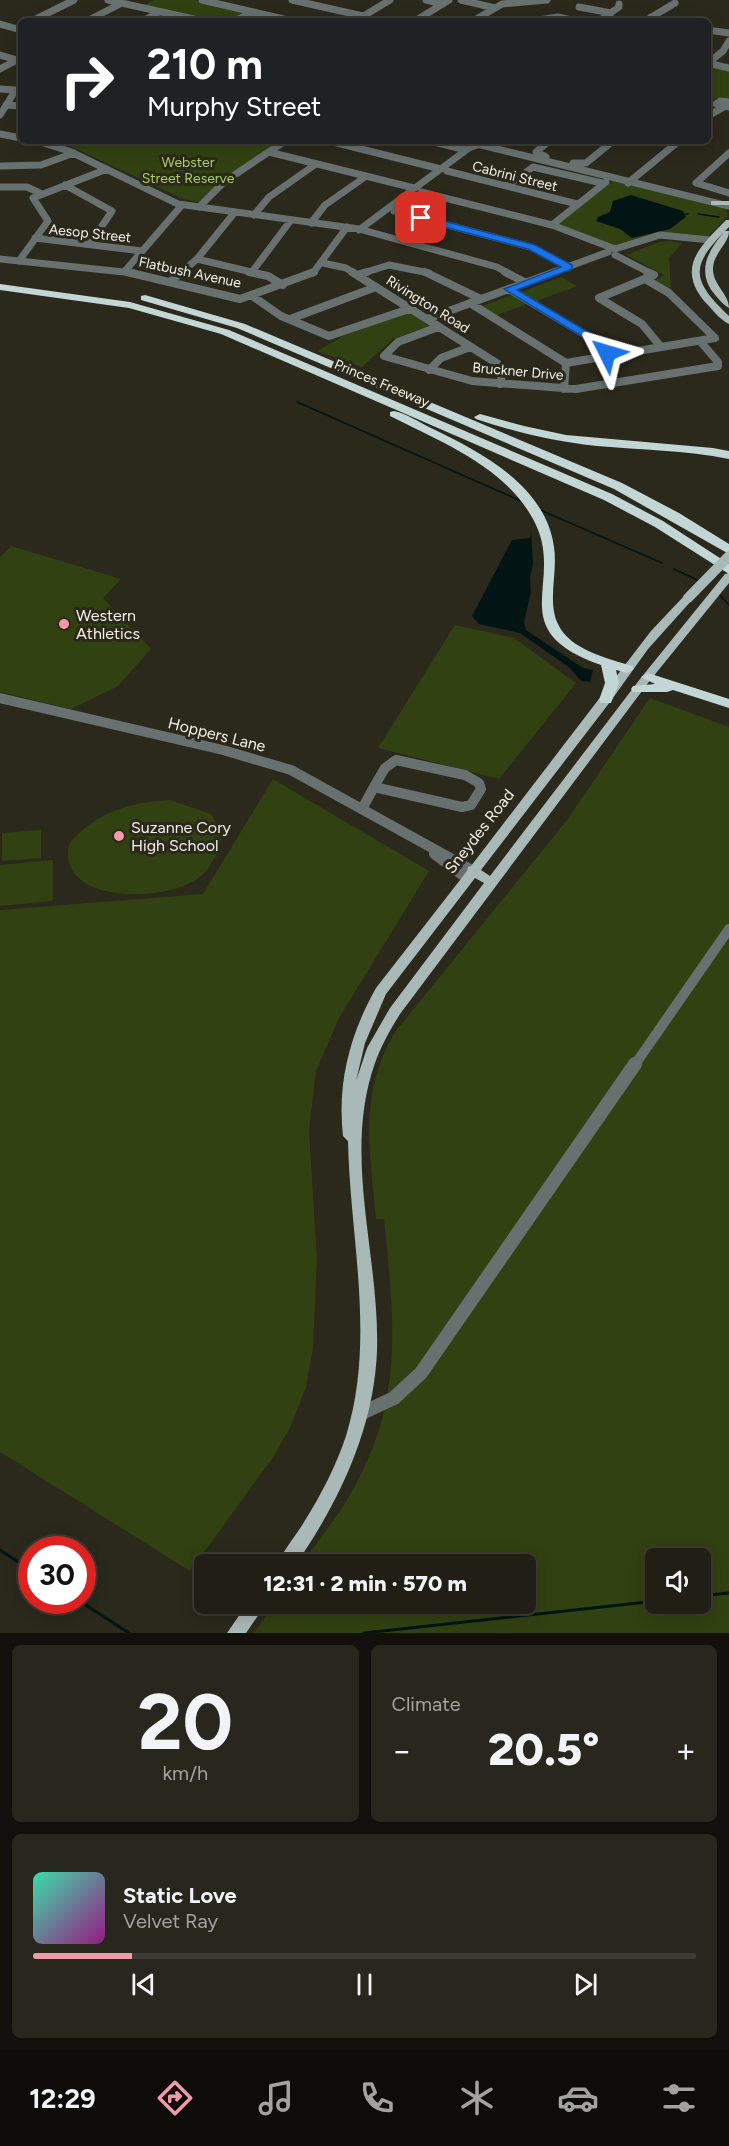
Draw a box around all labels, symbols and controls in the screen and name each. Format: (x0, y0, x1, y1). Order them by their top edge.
text: 210 m (147, 39, 263, 90)
icon: right (48, 42, 126, 120)
text: Murphy Street (147, 90, 321, 123)
park label: Webster Street Reserve (142, 154, 235, 187)
street label: Cabrini Street (471, 158, 559, 195)
pin (395, 192, 446, 243)
icon: arrive (404, 201, 437, 234)
street label: Aesop Street (48, 221, 132, 246)
street label: Flatbush Avenue (137, 253, 243, 292)
street label: Rivington Road (383, 272, 473, 337)
position arrow (575, 321, 639, 385)
street label: Princes Freeway (332, 356, 432, 411)
street label: Bruckner Drive (472, 359, 565, 384)
place label: Western Athletics (76, 606, 140, 643)
marker: Western Athletics (57, 617, 71, 631)
street label: Hoppers Lane (166, 713, 268, 756)
street label: Sneydes Road (441, 785, 518, 877)
place label: Suzanne Cory High School (131, 818, 232, 855)
marker: Suzanne Cory High School (112, 829, 126, 843)
speed limit sign: 30 (18, 1536, 96, 1614)
map controls (645, 1548, 711, 1614)
button: sound (645, 1548, 711, 1614)
text: 12:31 · 2 min · 570 m (263, 1570, 467, 1597)
text: 20 (137, 1675, 233, 1769)
text: Climate (392, 1692, 461, 1716)
text: 20.5° (488, 1722, 599, 1776)
text: − (392, 1731, 412, 1770)
text: + (675, 1731, 696, 1770)
text: km/h (162, 1761, 208, 1785)
text: Static Love (123, 1882, 237, 1909)
text: Velvet Ray (123, 1909, 218, 1933)
icon: previous (127, 1968, 160, 2001)
icon: pause (348, 1968, 381, 2001)
icon: next (569, 1968, 602, 2001)
icon: directions (154, 2077, 196, 2119)
icon: music (255, 2077, 297, 2119)
icon: phone (356, 2077, 398, 2119)
icon: climate (456, 2077, 498, 2119)
icon: car (557, 2077, 599, 2119)
icon: filters (658, 2077, 700, 2119)
text: 12:29 (29, 2082, 96, 2115)

